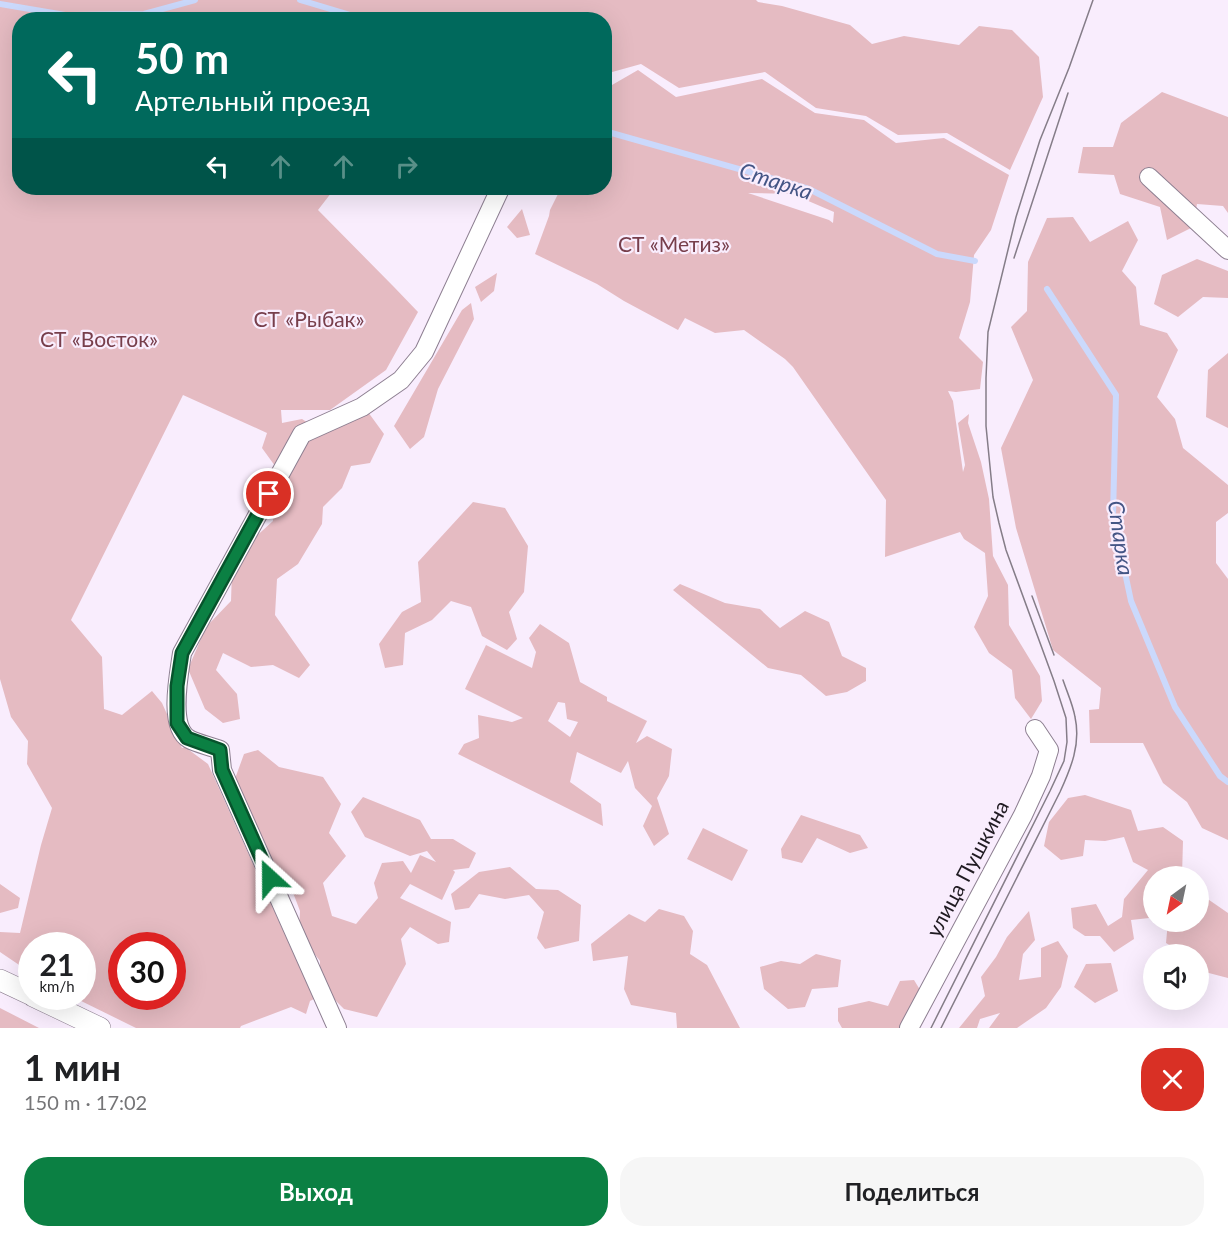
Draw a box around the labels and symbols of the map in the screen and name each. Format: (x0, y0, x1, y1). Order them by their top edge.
water label: Старка (736, 156, 816, 205)
park label: СТ «Метиз» (618, 231, 730, 256)
park label: СТ «Рыбак» (254, 306, 365, 331)
park label: СТ «Восток» (40, 326, 158, 351)
pin (243, 468, 294, 519)
water label: Старка (1103, 499, 1140, 577)
street label: улица Пушкина (920, 796, 1013, 941)
position arrow (238, 846, 302, 910)
north arrow (1143, 866, 1209, 932)
speed limit sign: 30 (108, 932, 186, 1010)

